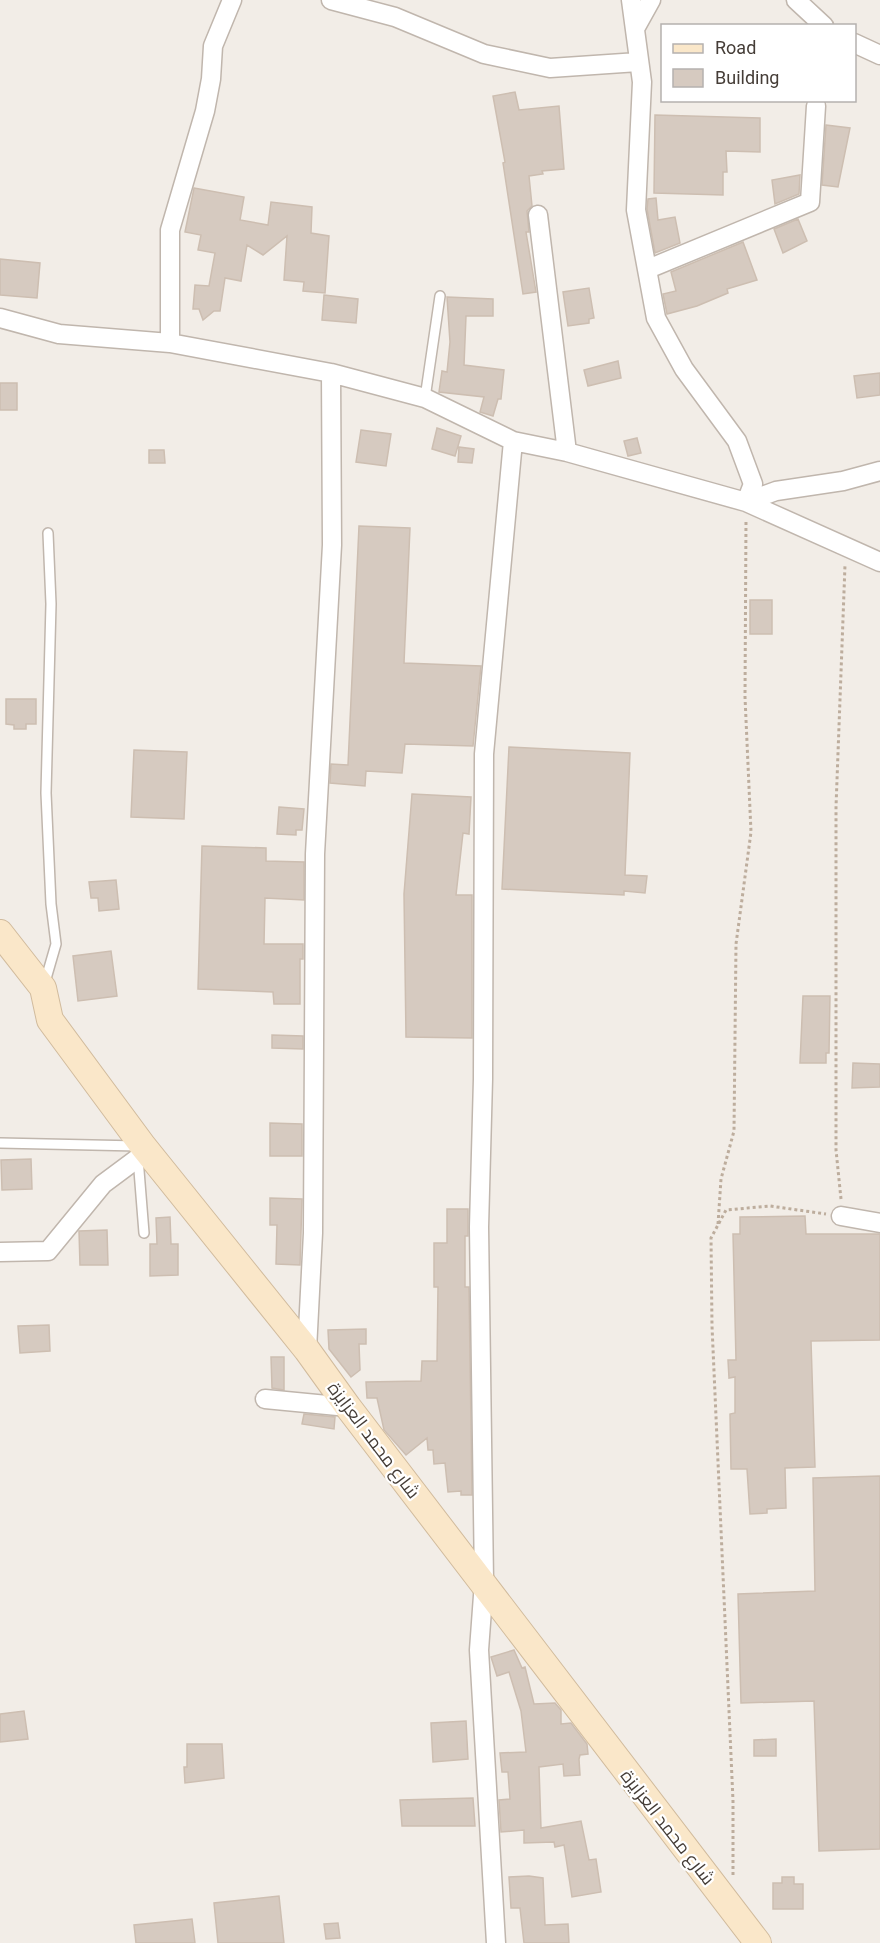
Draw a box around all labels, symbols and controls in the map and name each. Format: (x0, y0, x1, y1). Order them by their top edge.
legend (661, 24, 856, 102)
text: Road (715, 37, 756, 58)
text: Building (715, 67, 779, 88)
street label: شارع محمد العزايزة (322, 1378, 425, 1504)
street label: شارع محمد العزايزة (615, 1765, 719, 1890)

